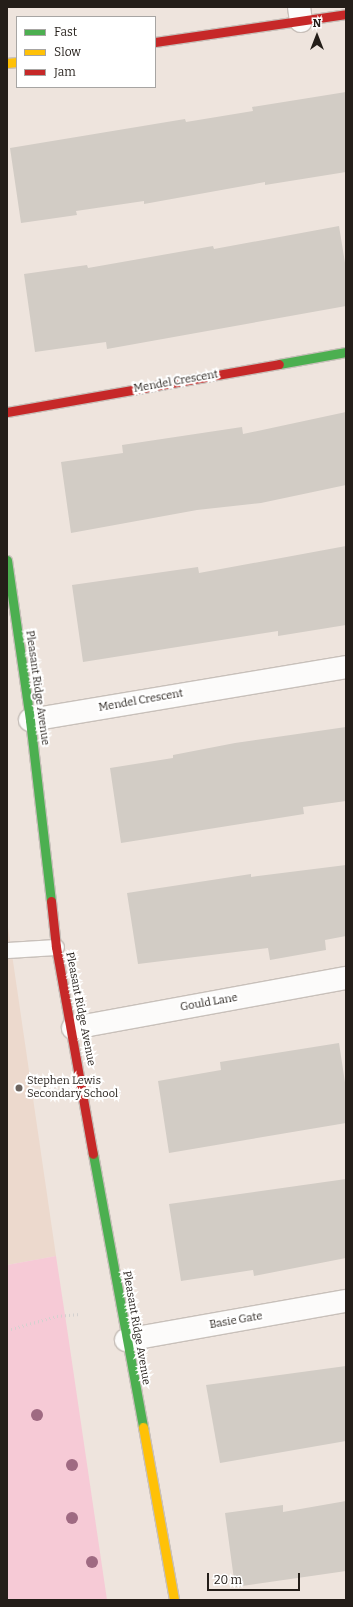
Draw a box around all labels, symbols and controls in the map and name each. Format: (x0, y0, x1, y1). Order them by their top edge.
legend (16, 16, 156, 88)
north arrow (297, 16, 337, 56)
text: N (313, 17, 321, 30)
text: Fast (54, 25, 77, 39)
text: Slow (54, 45, 81, 59)
text: Jam (54, 65, 76, 79)
street label: Mendel Crescent (133, 368, 219, 396)
street label: Pleasant Ridge Avenue (22, 630, 52, 746)
street label: Mendel Crescent (98, 687, 184, 715)
street label: Pleasant Ridge Avenue (62, 951, 98, 1067)
street label: Gould Lane (179, 991, 239, 1015)
place label: Stephen Lewis Secondary School (27, 1075, 118, 1101)
marker: Stephen Lewis Secondary School (14, 1083, 24, 1093)
street label: Pleasant Ridge Avenue (119, 1270, 153, 1386)
street label: Basie Gate (209, 1310, 263, 1332)
scale bar (209, 1565, 302, 1591)
text: 20 m (214, 1573, 242, 1587)

